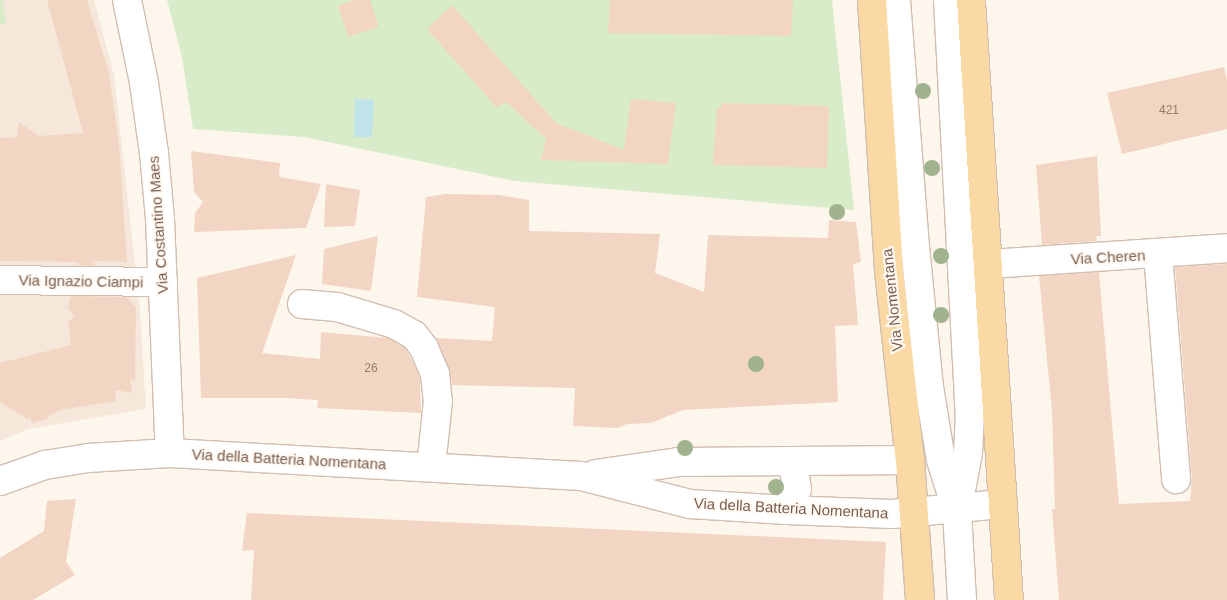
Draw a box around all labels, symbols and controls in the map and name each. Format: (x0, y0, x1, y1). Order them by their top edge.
house number: 421 (1159, 104, 1179, 118)
street label: Via Costantino Maes (144, 155, 172, 295)
street label: Via Cheren (1070, 246, 1146, 268)
street label: Via Nomentana (878, 248, 906, 352)
street label: Via Ignazio Ciampi (18, 271, 144, 291)
house number: 26 (364, 362, 378, 376)
street label: Via della Batteria Nomentana (191, 445, 387, 473)
street label: Via della Batteria Nomentana (693, 494, 889, 522)

